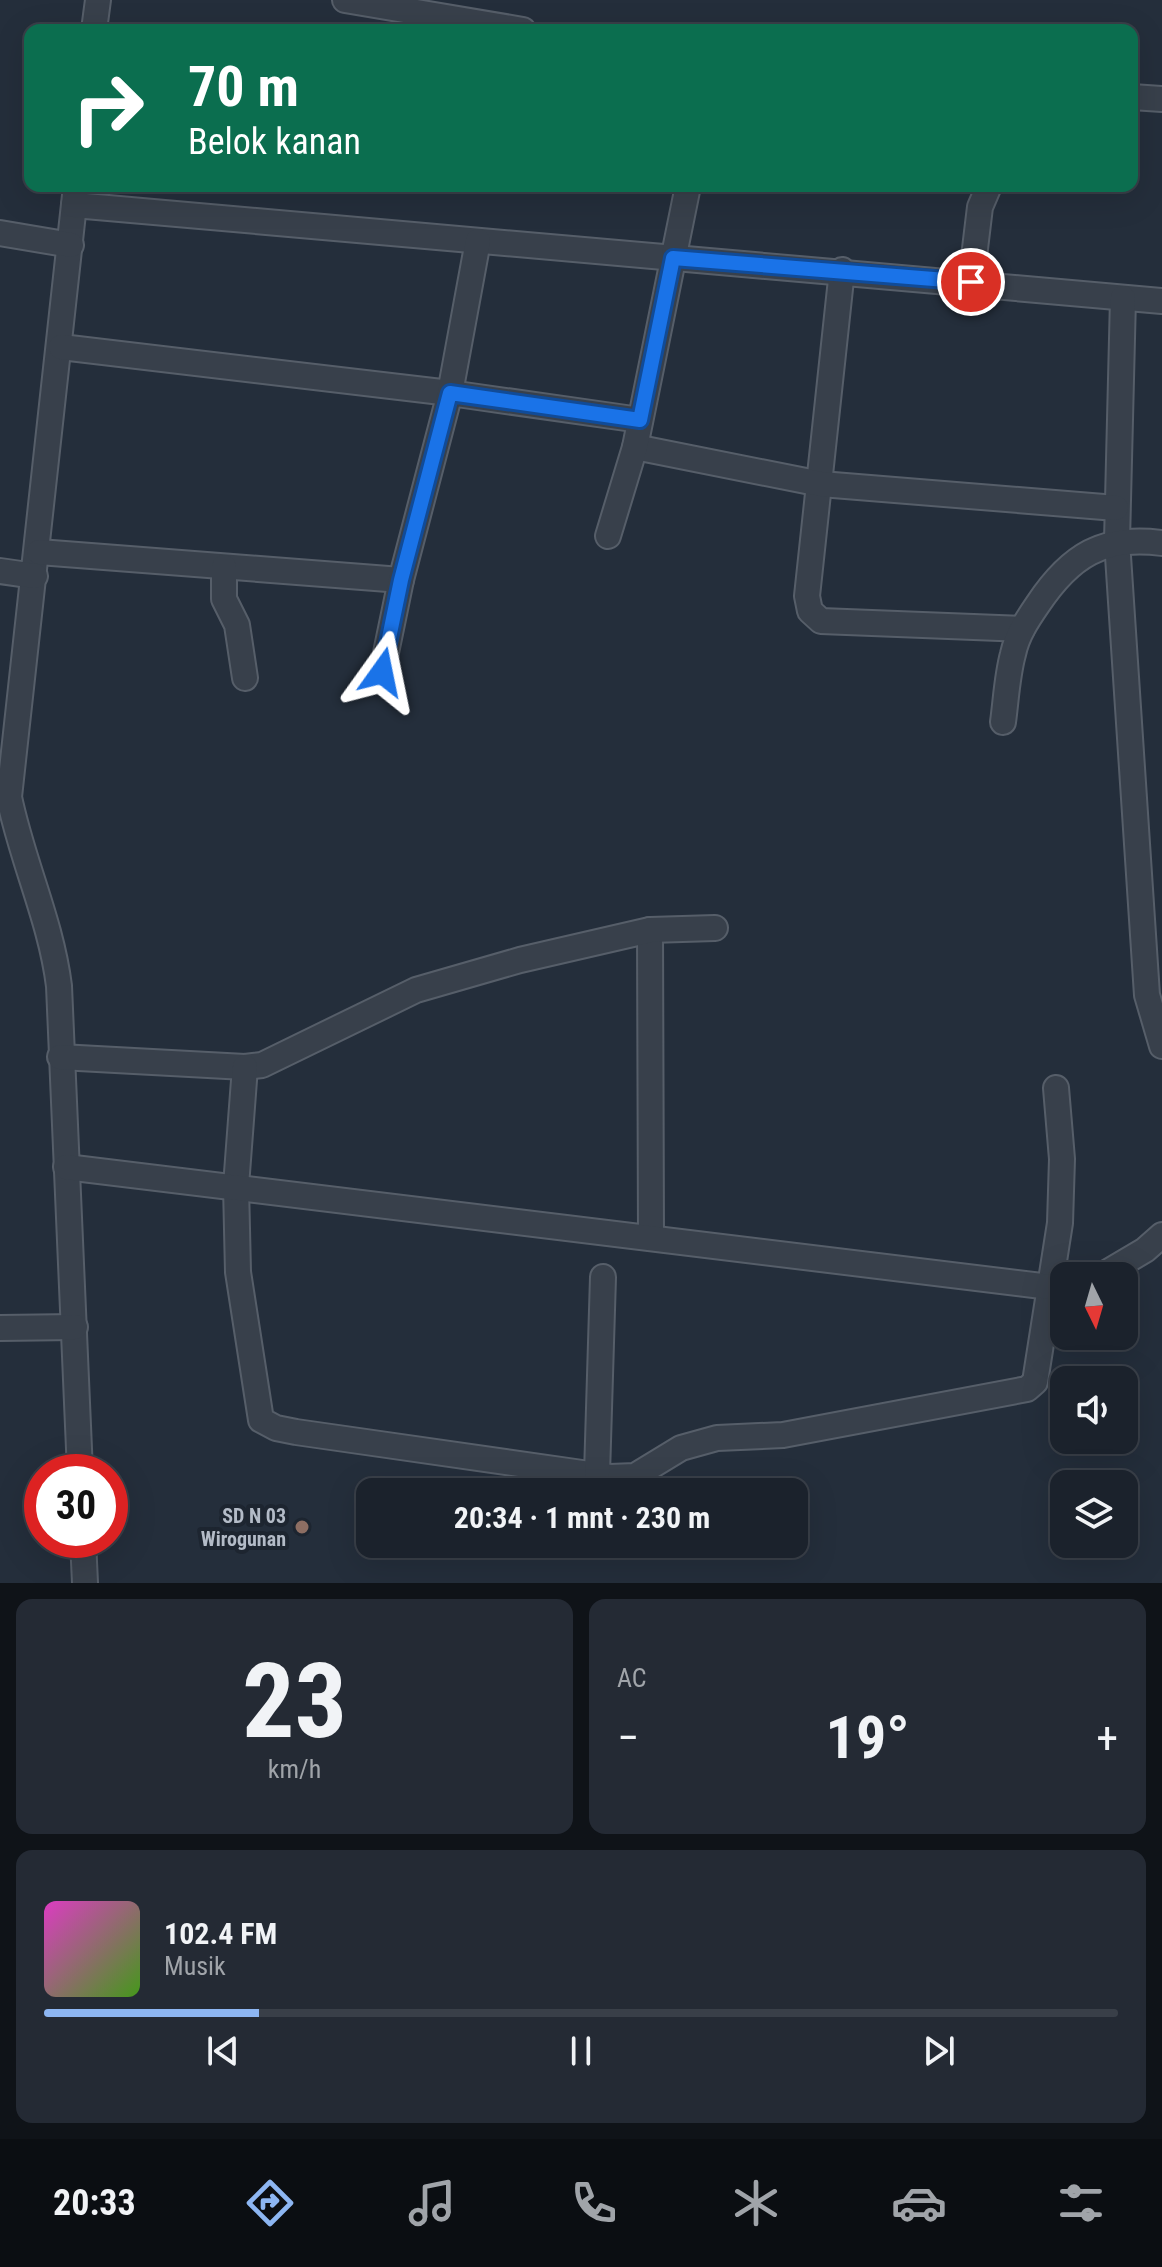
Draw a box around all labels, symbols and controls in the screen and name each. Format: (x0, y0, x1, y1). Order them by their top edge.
text: 70 m (188, 54, 299, 120)
icon: right (56, 56, 160, 160)
text: Belok kanan (188, 121, 361, 163)
pin (937, 248, 1005, 316)
icon: arrive (949, 260, 993, 304)
position arrow (340, 630, 424, 714)
north arrow (1050, 1262, 1138, 1350)
map controls (1050, 1262, 1138, 1558)
button: sound (1050, 1366, 1138, 1454)
speed limit sign: 30 (24, 1454, 128, 1558)
button: layers (1050, 1470, 1138, 1558)
text: 20:34 · 1 mnt · 230 m (454, 1500, 710, 1535)
place label: SD N 03 Wirogunan (201, 1504, 286, 1551)
marker: SD N 03 Wirogunan (293, 1518, 311, 1536)
text: 23 (242, 1641, 347, 1762)
text: AC (617, 1663, 647, 1693)
text: 19° (826, 1702, 910, 1773)
text: − (617, 1712, 639, 1764)
text: + (1096, 1712, 1118, 1764)
text: km/h (268, 1754, 321, 1784)
text: 102.4 FM (164, 1916, 277, 1951)
text: Musik (164, 1951, 226, 1981)
icon: previous (201, 2029, 245, 2073)
icon: pause (559, 2029, 603, 2073)
icon: next (917, 2029, 961, 2073)
icon: directions (242, 2175, 298, 2231)
icon: music (404, 2175, 460, 2231)
icon: phone (566, 2175, 622, 2231)
icon: climate (728, 2175, 784, 2231)
icon: car (891, 2175, 947, 2231)
icon: filters (1053, 2175, 1109, 2231)
text: 20:33 (53, 2182, 136, 2224)

